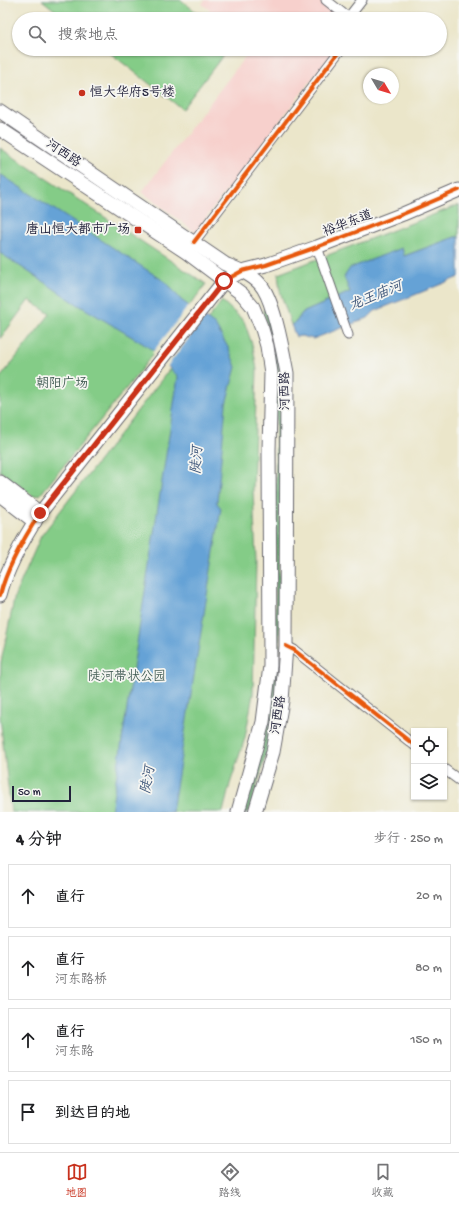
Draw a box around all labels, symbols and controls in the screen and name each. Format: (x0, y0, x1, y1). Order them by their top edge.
search box (12, 12, 447, 56)
icon: search (26, 23, 48, 45)
text: 搜索地点 (58, 27, 118, 45)
north arrow (363, 68, 399, 104)
place label: 恒大华府5号楼 (90, 85, 175, 101)
marker: 恒大华府5号楼 (77, 88, 87, 98)
street label: 河西路 (43, 136, 84, 171)
street label: 裕华东道 (321, 207, 375, 240)
place label: 唐山恒大都市广场 (26, 222, 130, 238)
marker: 唐山恒大都市广场 (133, 225, 143, 235)
route start (215, 272, 233, 290)
water label: 龙王庙河 (346, 277, 407, 315)
street label: 河西路 (277, 371, 294, 411)
park label: 朝阳广场 (36, 376, 88, 392)
water label: 陡河 (188, 443, 208, 475)
route end (31, 504, 49, 522)
park label: 陡河带状公园 (88, 669, 166, 685)
street label: 河西路 (268, 694, 289, 735)
map controls (411, 728, 447, 800)
button: locate (411, 728, 447, 764)
water label: 陡河 (137, 763, 160, 795)
button: layers (411, 764, 447, 800)
scale bar (12, 784, 71, 803)
text: 50 m (18, 787, 40, 799)
text: 4 分钟 (16, 831, 62, 851)
text: 步行 · 250 m (374, 832, 443, 847)
icon: ahead (17, 885, 39, 907)
text: 直行 (55, 889, 85, 907)
text: 20 m (416, 889, 442, 904)
text: 直行 (55, 952, 85, 970)
icon: ahead (17, 957, 39, 979)
text: 80 m (415, 961, 442, 976)
text: 河东路桥 (55, 973, 107, 988)
text: 直行 (55, 1024, 85, 1042)
icon: ahead (17, 1029, 39, 1051)
text: 150 m (410, 1033, 442, 1048)
text: 河东路 (55, 1045, 94, 1060)
icon: arrive (17, 1101, 39, 1123)
text: 到达目的地 (55, 1105, 130, 1123)
tab: 地图 (66, 1161, 88, 1200)
tab: 路线 (219, 1161, 241, 1200)
tab: 收藏 (372, 1161, 394, 1200)

